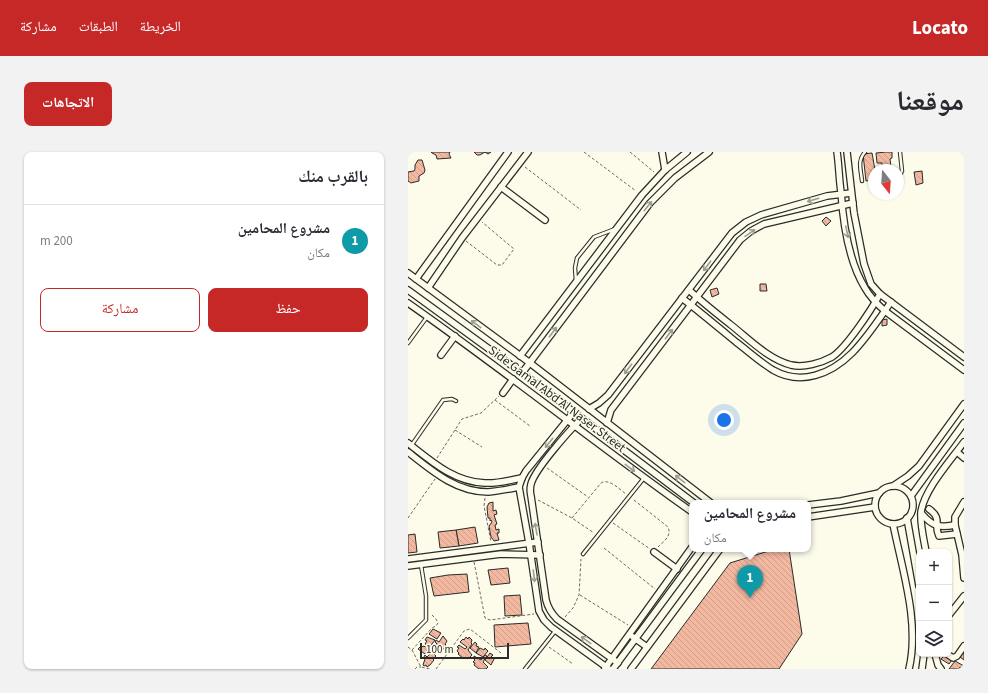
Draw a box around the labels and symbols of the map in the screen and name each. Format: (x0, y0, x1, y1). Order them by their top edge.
north arrow (868, 164, 904, 200)
one-way arrow (807, 197, 820, 204)
one-way arrow (643, 200, 652, 211)
one-way arrow (843, 225, 851, 238)
one-way arrow (744, 228, 755, 237)
one-way arrow (703, 260, 711, 271)
one-way arrow (471, 320, 482, 328)
one-way arrow (549, 327, 557, 338)
one-way arrow (665, 328, 673, 339)
street label: Side Gamal Abd Al Naser Street (485, 341, 630, 457)
one-way arrow (624, 364, 632, 375)
your location (714, 410, 734, 430)
one-way arrow (544, 438, 553, 449)
one-way arrow (625, 464, 636, 472)
one-way arrow (675, 475, 686, 483)
one-way arrow (532, 523, 540, 536)
pin: 1 (737, 565, 763, 598)
one-way arrow (530, 569, 538, 582)
one-way arrow (581, 636, 592, 645)
scale bar (420, 641, 509, 660)

